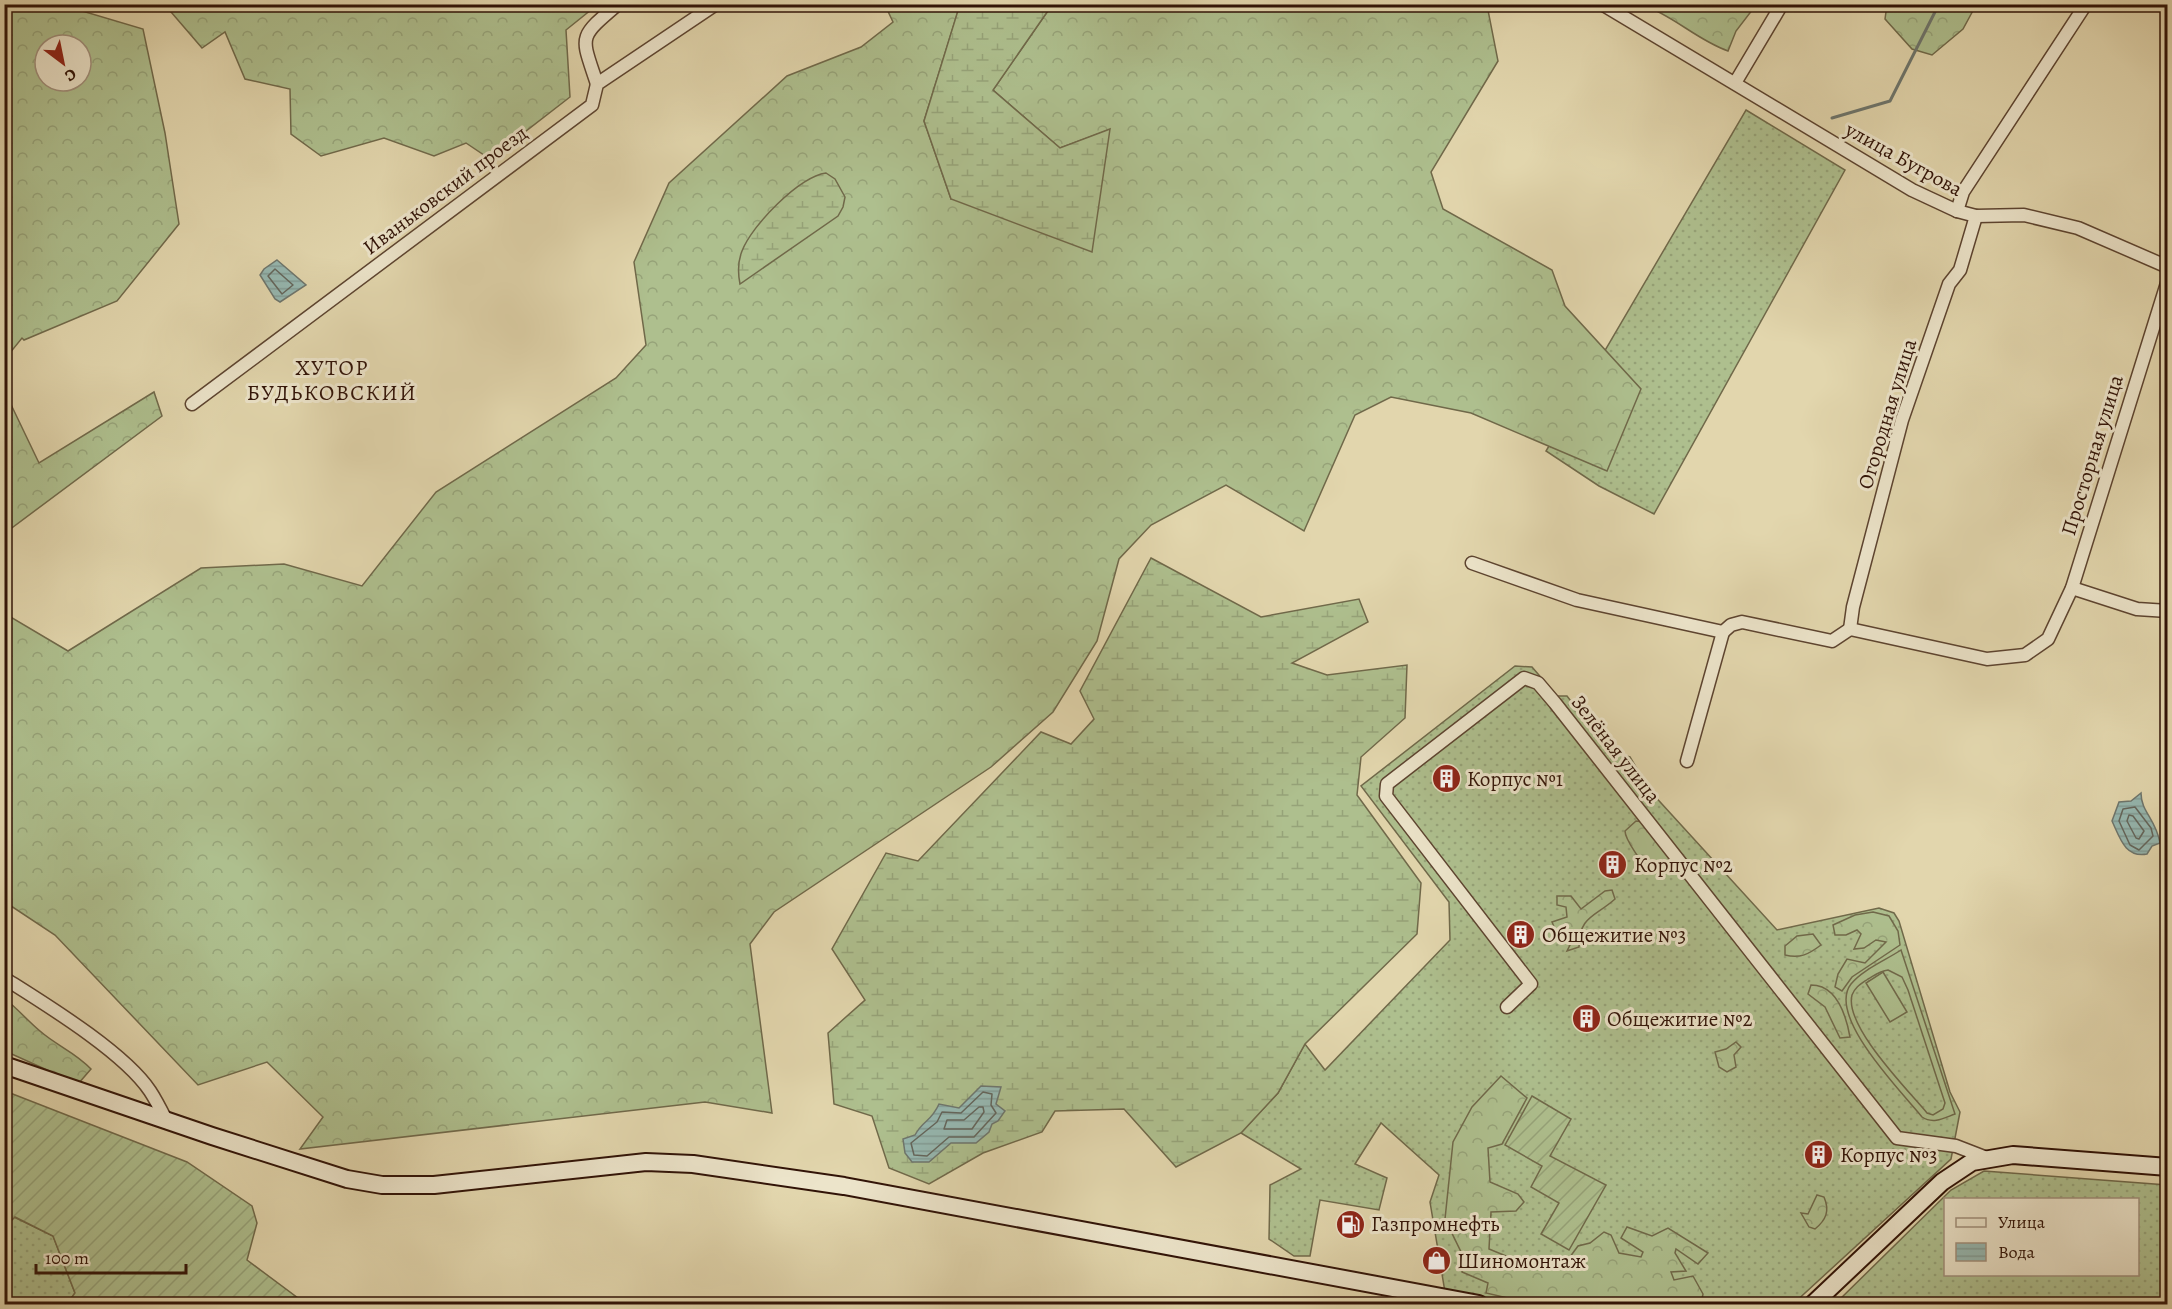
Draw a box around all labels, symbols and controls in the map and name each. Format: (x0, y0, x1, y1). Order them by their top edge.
north arrow (33, 33, 93, 93)
text: С (60, 63, 80, 87)
street label: улица Бугрова (1840, 115, 1968, 203)
street label: Иваньковский проезд (357, 119, 533, 261)
street label: Огородная улица (1851, 335, 1923, 493)
district label: ХУТОР БУДЬКОВСКИЙ (247, 353, 417, 408)
street label: Просторная улица (2054, 371, 2130, 539)
street label: Зелёная улица (1565, 689, 1667, 809)
building icon: Корпус №1 (1430, 763, 1462, 795)
place label: Корпус №1 (1467, 765, 1563, 793)
building icon: Корпус №2 (1597, 849, 1629, 881)
place label: Корпус №2 (1634, 851, 1733, 879)
building icon: Общежитие №3 (1505, 919, 1537, 951)
place label: Общежитие №3 (1542, 921, 1686, 949)
building icon: Общежитие №2 (1570, 1003, 1602, 1035)
place label: Общежитие №2 (1607, 1005, 1752, 1033)
building icon: Корпус №3 (1803, 1139, 1835, 1171)
place label: Корпус №3 (1840, 1141, 1938, 1169)
legend (1944, 1198, 2139, 1276)
fuel station icon: Газпромнефть (1334, 1208, 1366, 1240)
place label: Газпромнефть (1371, 1210, 1500, 1238)
text: Улица (1998, 1210, 2046, 1234)
scale bar (36, 1237, 186, 1275)
text: Вода (1998, 1240, 2036, 1264)
shop icon: Шиномонтаж (1420, 1245, 1452, 1277)
text: 100 m (45, 1246, 89, 1270)
place label: Шиномонтаж (1457, 1247, 1586, 1275)

